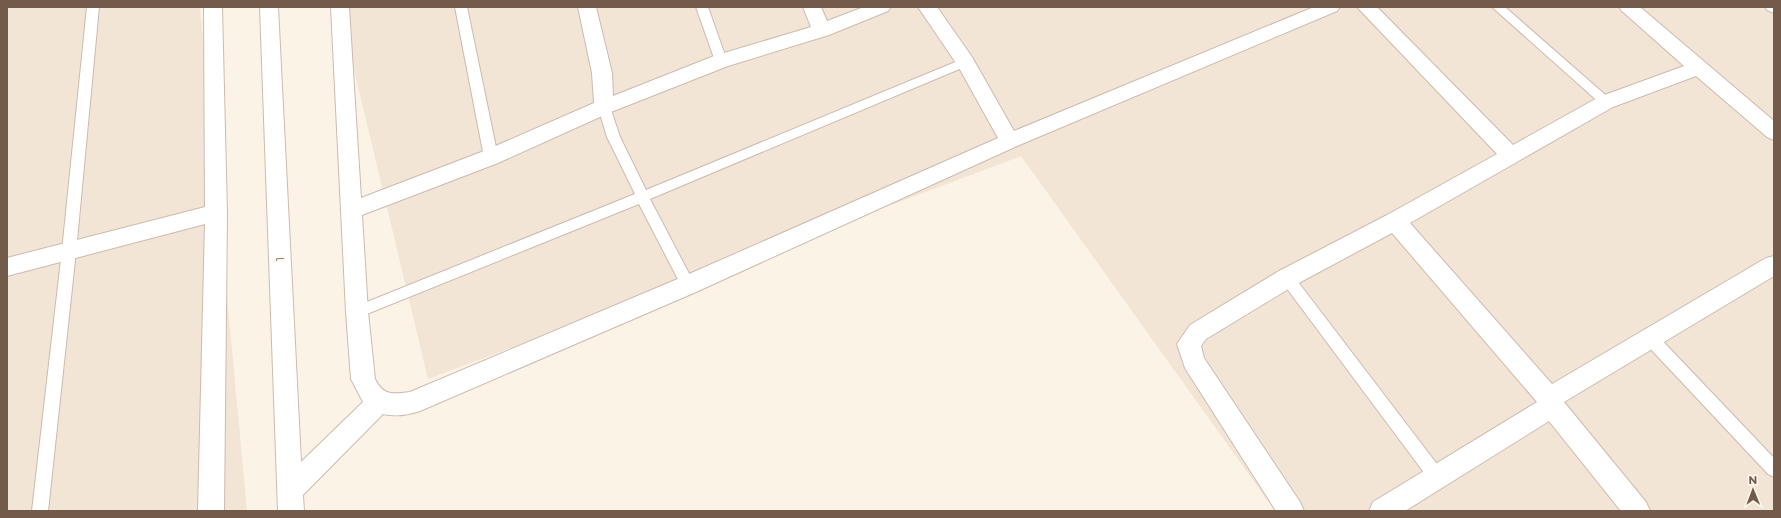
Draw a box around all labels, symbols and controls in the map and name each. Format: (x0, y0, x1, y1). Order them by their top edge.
street label: 1 (273, 257, 287, 261)
north arrow (1733, 470, 1773, 510)
text: N (1748, 473, 1757, 487)

